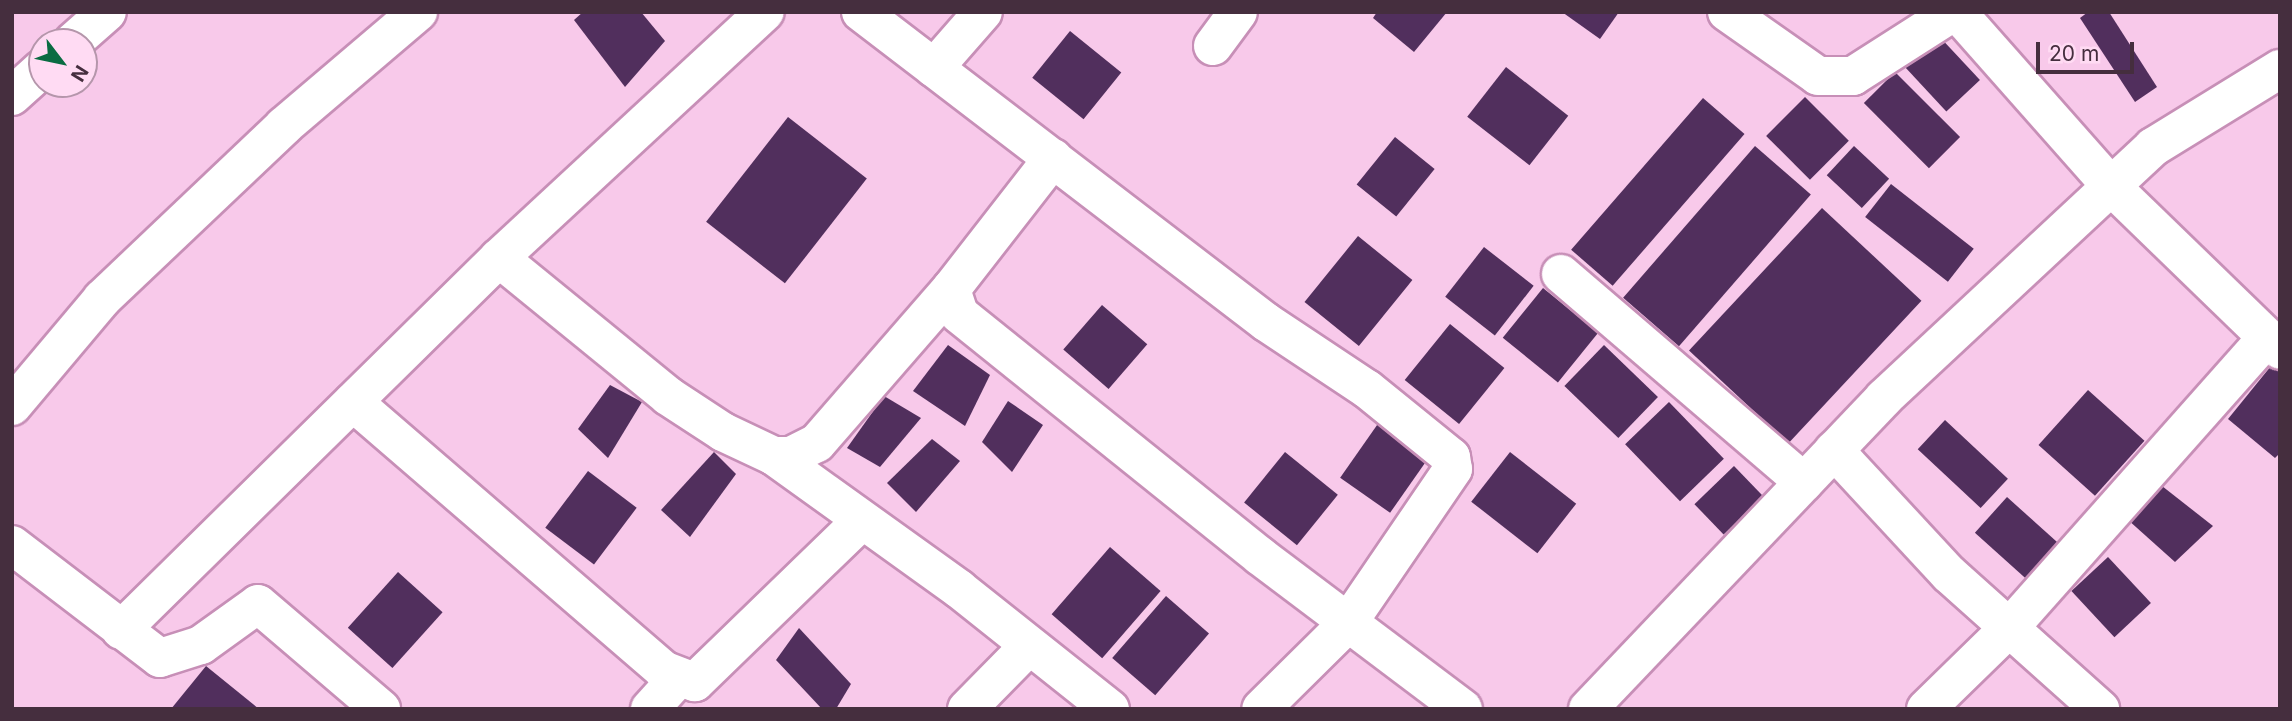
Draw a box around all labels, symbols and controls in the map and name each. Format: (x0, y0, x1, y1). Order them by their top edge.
north arrow (28, 28, 98, 98)
scale bar (2040, 28, 2138, 72)
text: 20 m (2049, 41, 2099, 66)
text: N (66, 61, 93, 86)

